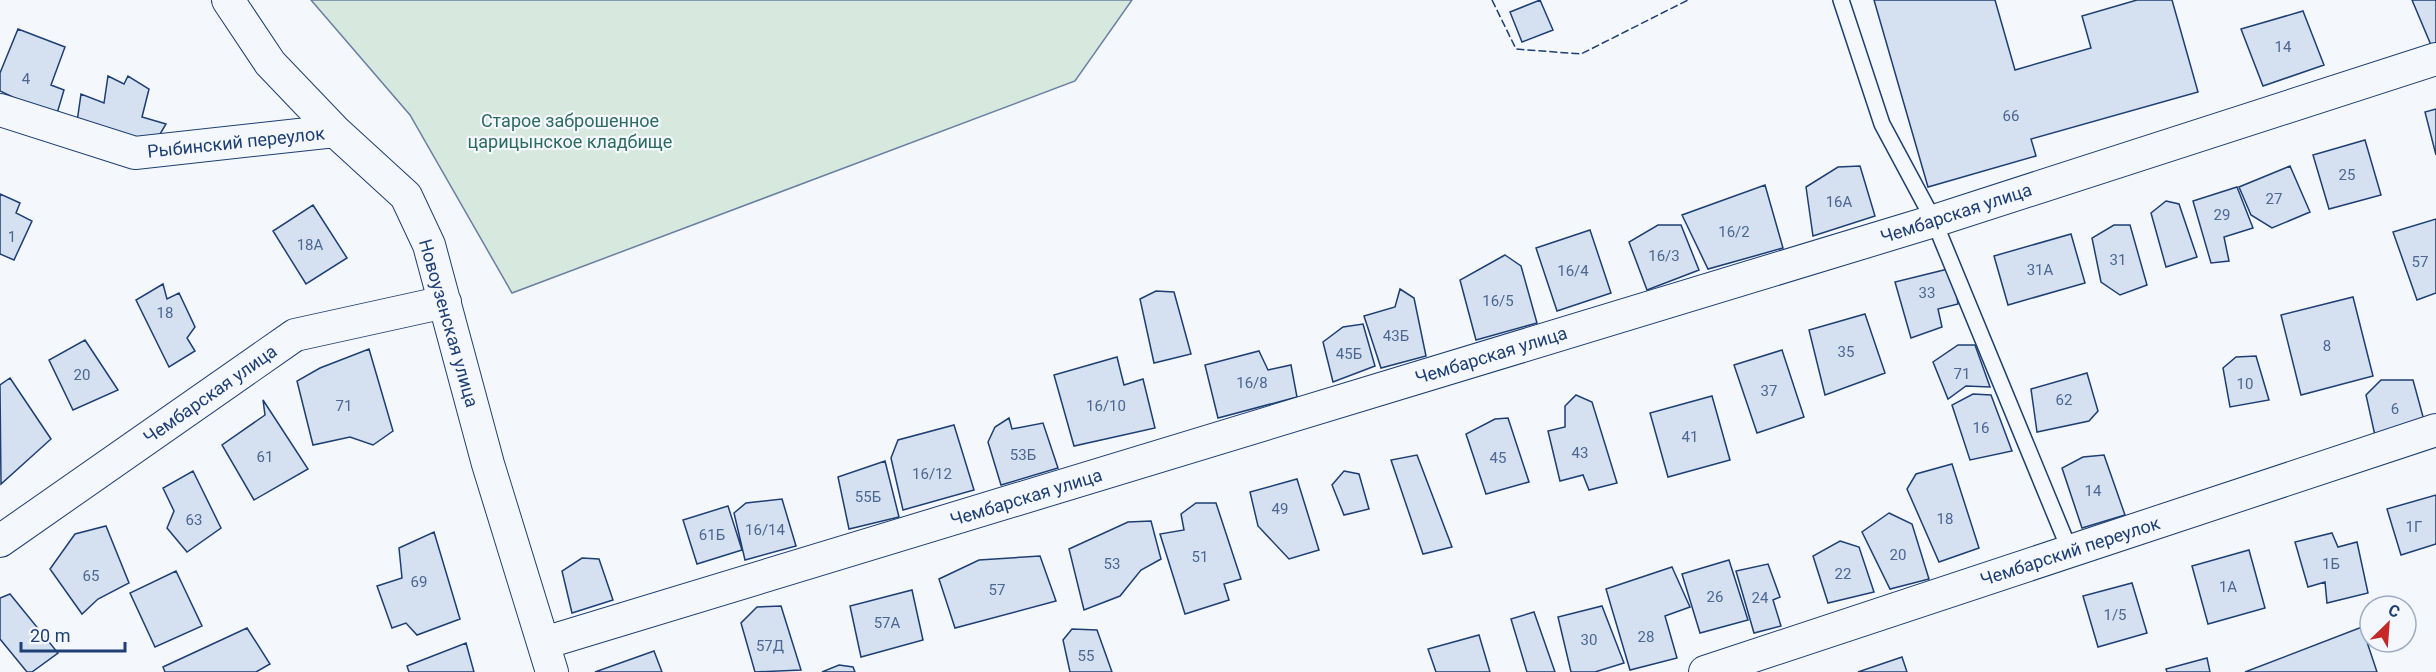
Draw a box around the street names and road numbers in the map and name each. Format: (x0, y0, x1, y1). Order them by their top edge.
street label: Рыбинский переулок (146, 122, 326, 162)
street label: Чембарская улица (1878, 179, 2034, 247)
street label: Новоузенская улица (415, 237, 483, 409)
street label: Чембарская улица (1412, 322, 1570, 388)
street label: Чембарская улица (139, 340, 281, 448)
street label: Чембарская улица (947, 464, 1105, 530)
street label: Чембарский переулок (1978, 512, 2163, 590)

